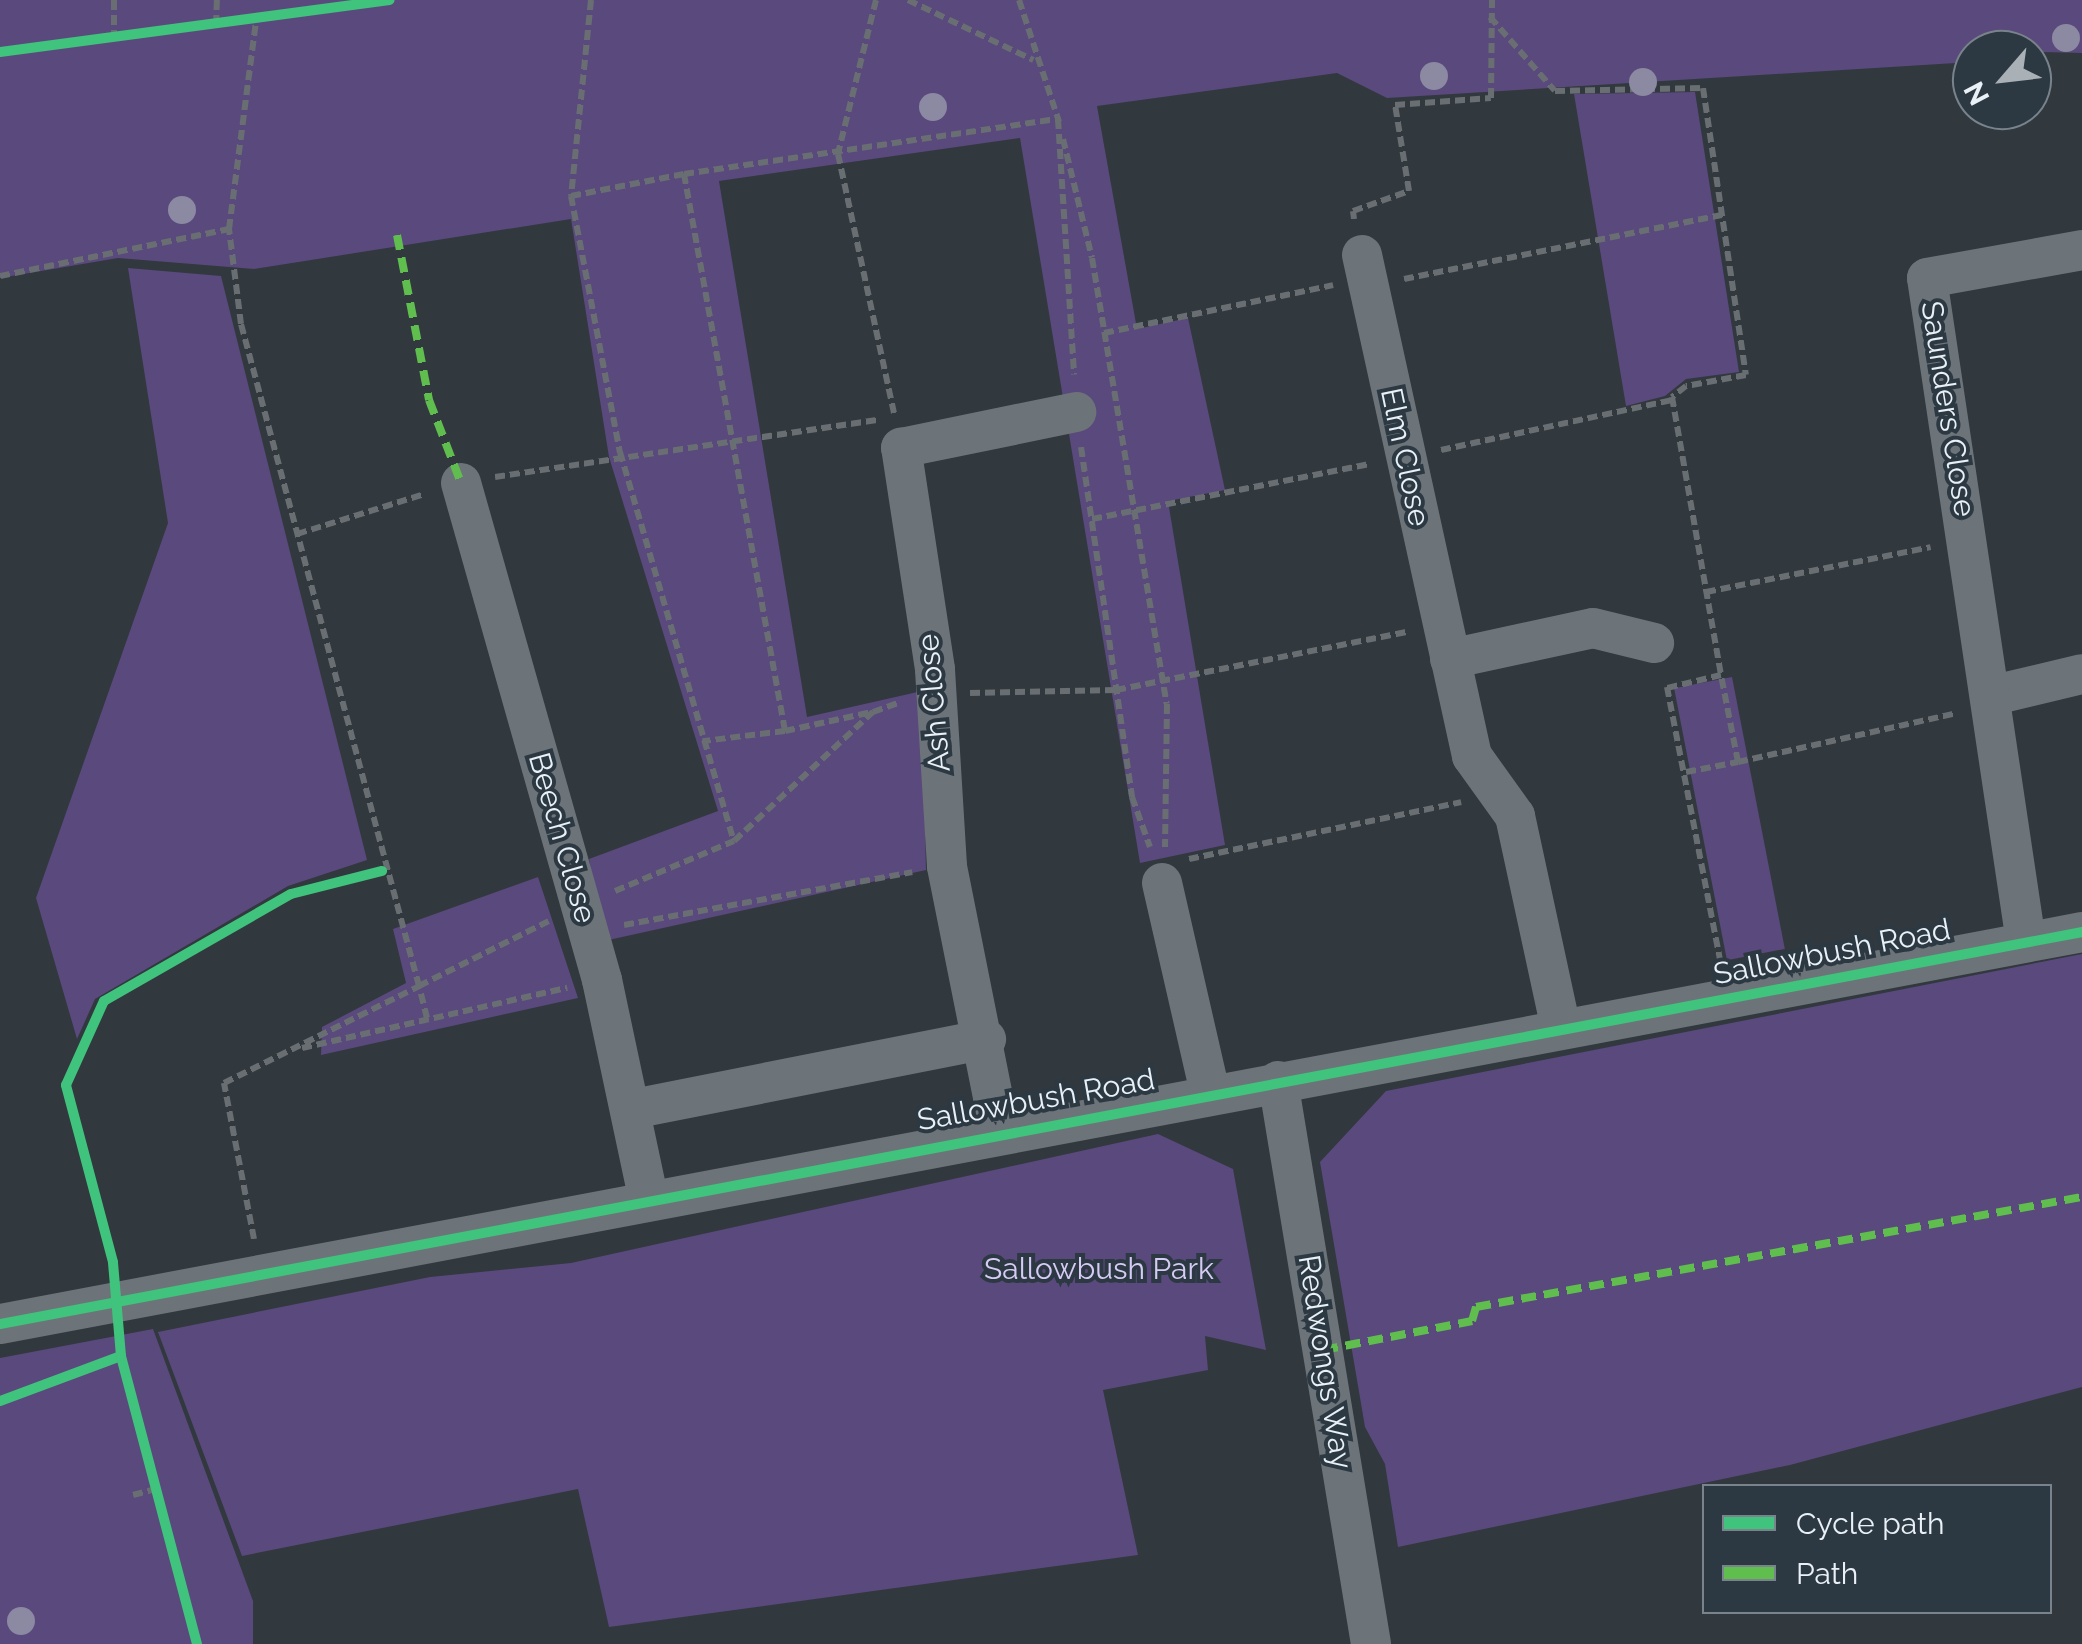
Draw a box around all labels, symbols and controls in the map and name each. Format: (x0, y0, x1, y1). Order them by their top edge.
north arrow (1952, 30, 2052, 130)
text: N (1957, 76, 1996, 111)
street label: Saunders Close (1913, 299, 1983, 519)
street label: Elm Close (1373, 385, 1437, 529)
street label: Ash Close (910, 633, 958, 773)
street label: Beech Close (521, 749, 603, 927)
street label: Sallowbush Road (1711, 911, 1953, 993)
street label: Sallowbush Road (914, 1061, 1158, 1139)
park label: Sallowbush Park (984, 1251, 1214, 1287)
street label: Redwongs Way (1290, 1252, 1360, 1472)
legend (1702, 1484, 2052, 1614)
text: Cycle path (1796, 1506, 1944, 1541)
text: Path (1796, 1556, 1858, 1591)

